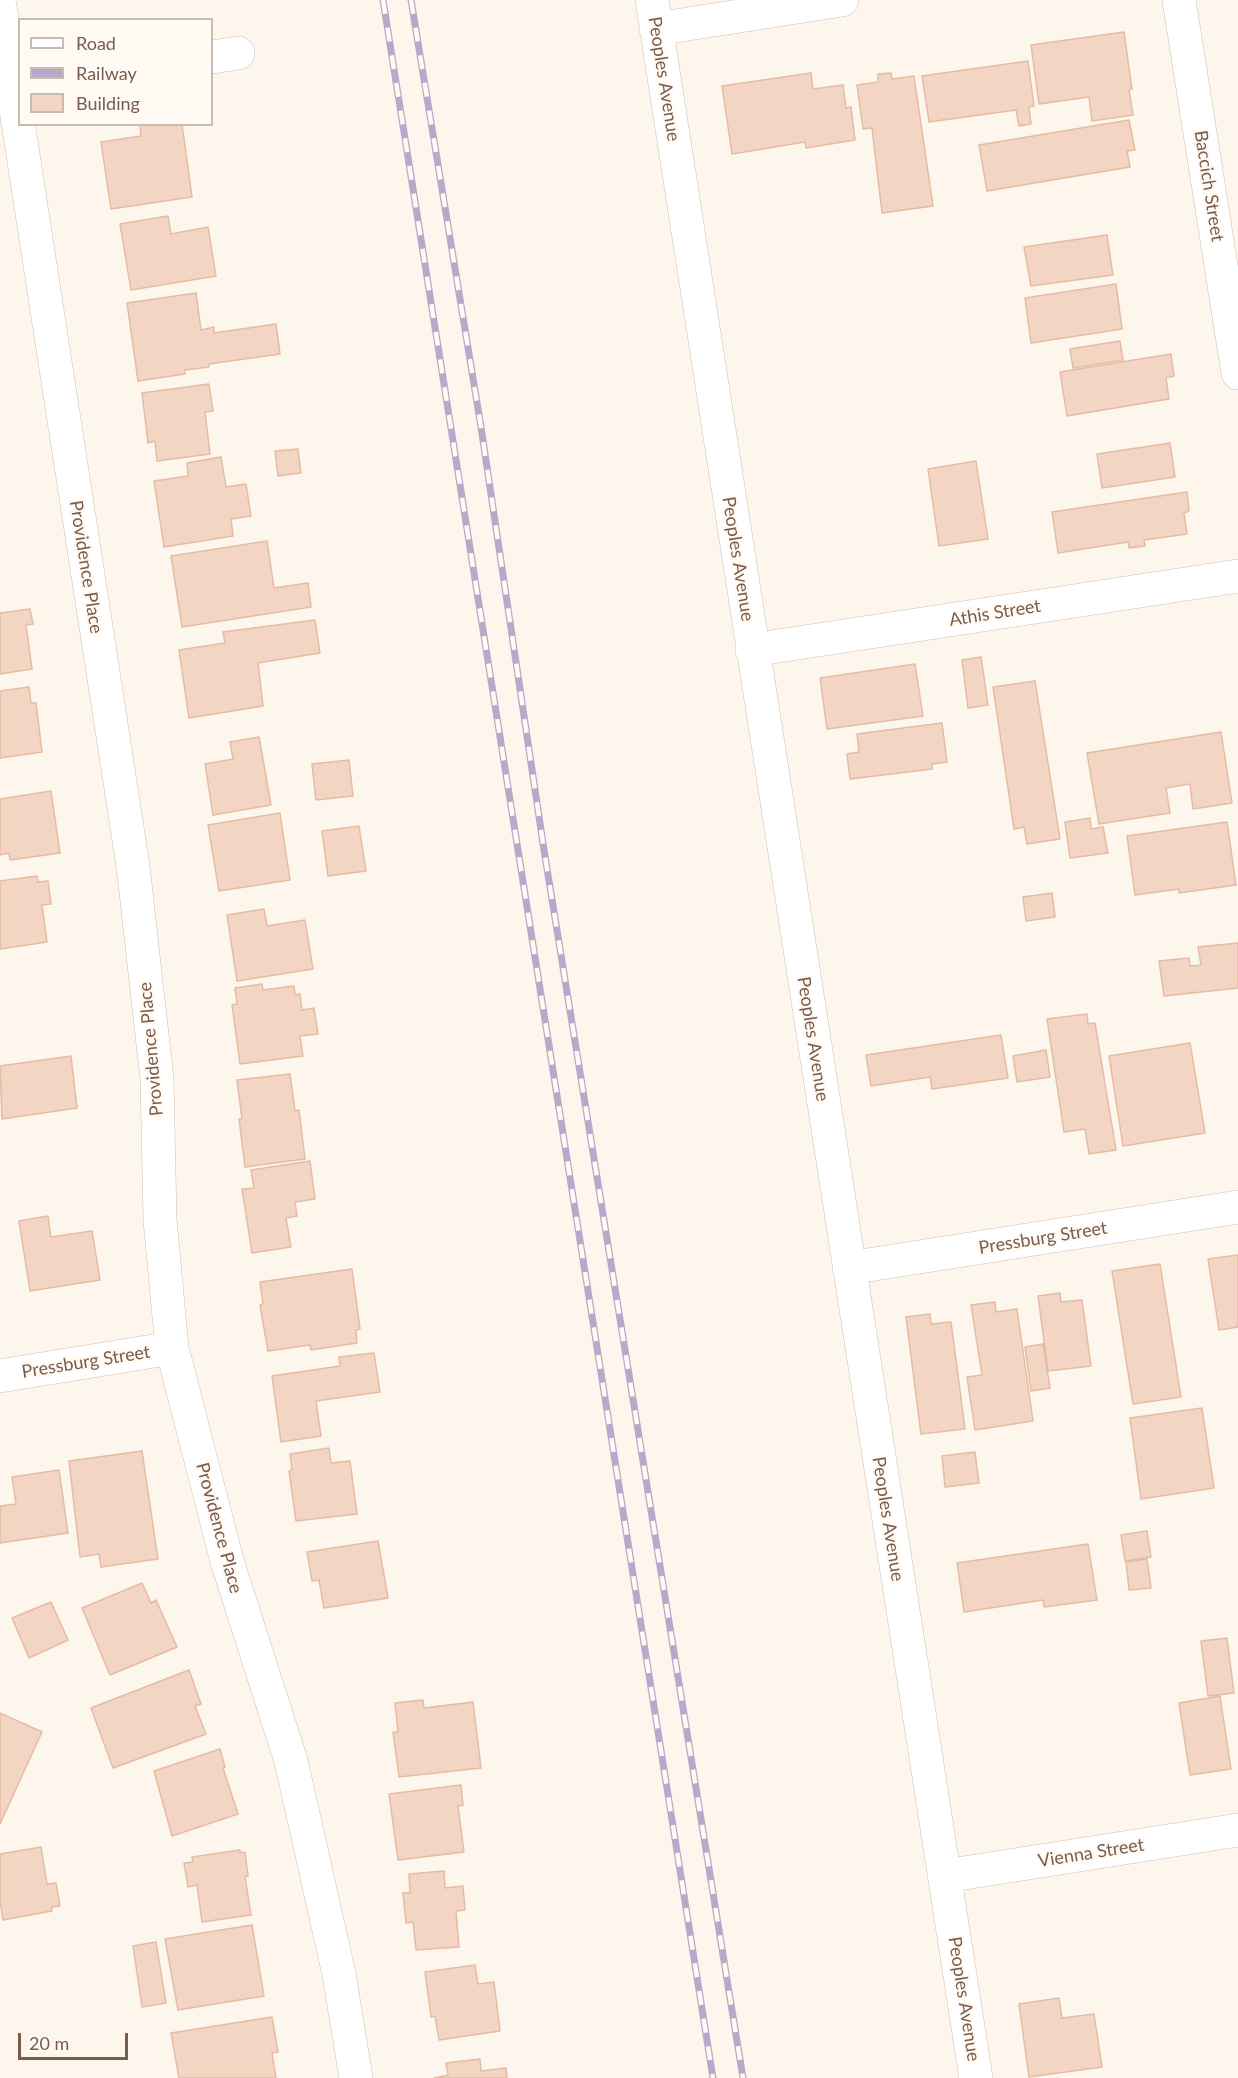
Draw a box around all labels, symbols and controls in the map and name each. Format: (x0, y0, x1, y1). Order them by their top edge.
street label: Peoples Avenue (643, 15, 685, 143)
legend (18, 18, 213, 126)
text: Road (76, 32, 116, 54)
text: Railway (76, 62, 137, 84)
text: Building (76, 92, 140, 114)
street label: Baccich Street (1190, 129, 1228, 243)
street label: Peoples Avenue (717, 495, 759, 623)
street label: Providence Place (65, 499, 107, 635)
street label: Athis Street (948, 595, 1042, 631)
street label: Peoples Avenue (792, 975, 834, 1103)
street label: Providence Place (134, 981, 168, 1117)
street label: Pressburg Street (977, 1217, 1109, 1259)
street label: Pressburg Street (20, 1341, 152, 1383)
street label: Peoples Avenue (867, 1455, 909, 1583)
street label: Providence Place (191, 1460, 247, 1596)
street label: Vienna Street (1036, 1834, 1146, 1872)
street label: Peoples Avenue (943, 1935, 985, 2063)
scale bar (21, 2021, 130, 2059)
text: 20 m (29, 2032, 69, 2054)

